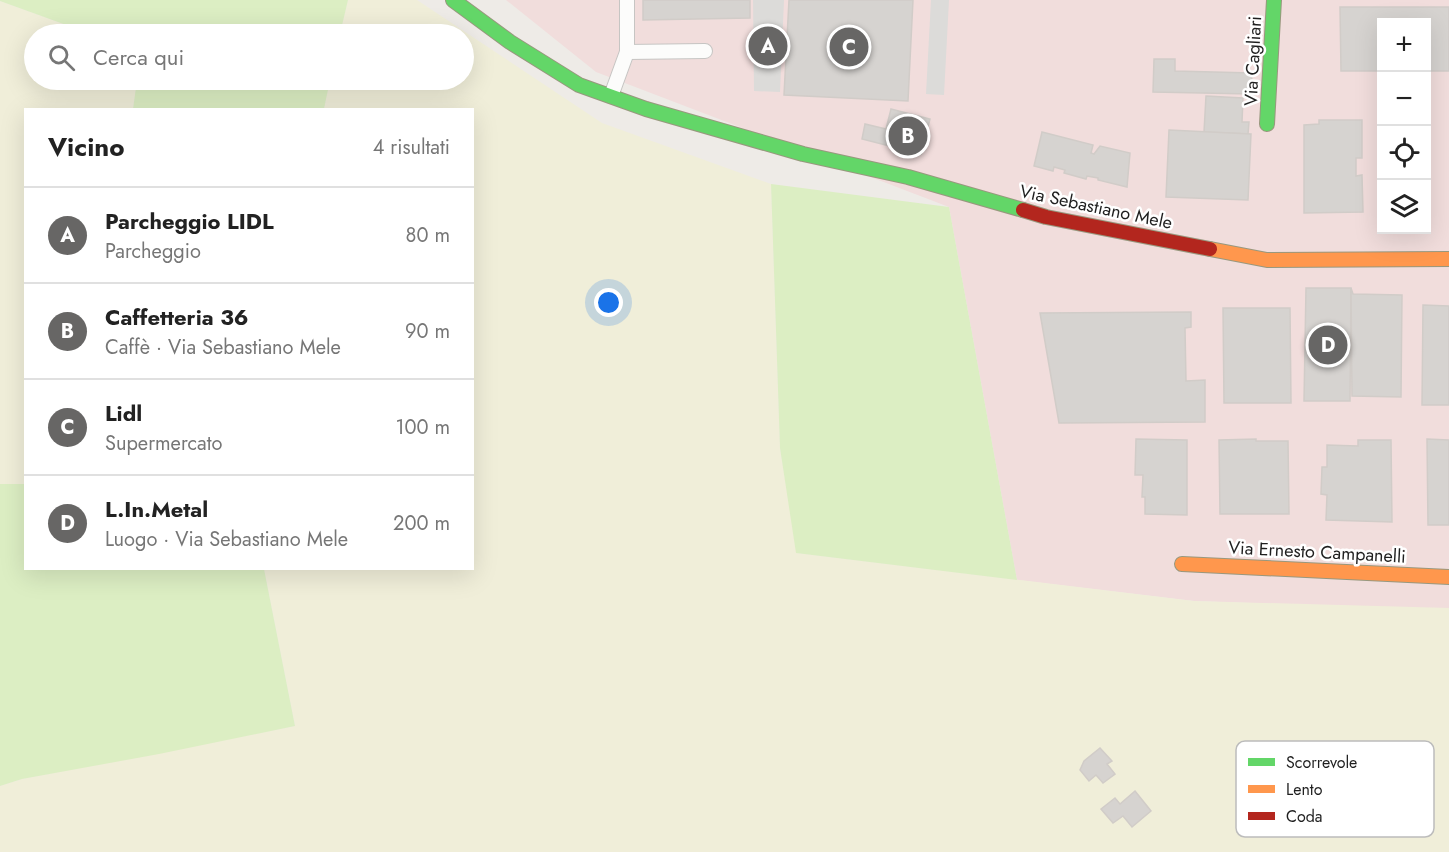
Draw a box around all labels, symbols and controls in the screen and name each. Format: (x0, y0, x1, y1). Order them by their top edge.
street label: Via Cagliari (1238, 15, 1268, 107)
map controls (1377, 18, 1431, 234)
button: + (1377, 18, 1431, 72)
search box (24, 24, 474, 90)
pin: A (748, 24, 788, 68)
pin: C (830, 24, 868, 70)
icon: search (45, 41, 78, 74)
text: Cerca qui (93, 41, 184, 73)
button: − (1377, 72, 1431, 126)
pin: B (888, 114, 928, 158)
button: locate (1377, 126, 1431, 180)
text: Vicino (48, 128, 125, 166)
text: 4 risultati (373, 133, 450, 162)
street label: Via Sebastiano Mele (1017, 178, 1175, 236)
button: layers (1377, 180, 1431, 234)
text: Parcheggio LIDL (105, 205, 274, 237)
text: A (60, 221, 75, 250)
text: 80 m (405, 221, 450, 250)
text: Parcheggio (105, 237, 201, 266)
your location (594, 288, 623, 317)
text: Caffetteria 36 (105, 301, 249, 333)
text: B (61, 317, 74, 346)
text: 90 m (405, 317, 450, 346)
pin: D (1308, 322, 1348, 368)
text: Caffè · Via Sebastiano Mele (105, 333, 341, 362)
text: Lidl (105, 397, 142, 429)
text: C (60, 413, 75, 442)
text: 100 m (395, 413, 450, 442)
text: Supermercato (105, 429, 222, 458)
text: L.In.Metal (105, 493, 208, 525)
text: D (60, 509, 75, 538)
text: 200 m (393, 509, 450, 538)
text: Luogo · Via Sebastiano Mele (105, 525, 348, 554)
street label: Via Ernesto Campanelli (1228, 534, 1406, 570)
legend (1236, 741, 1434, 837)
text: Scorrevole (1286, 751, 1357, 774)
text: Lento (1286, 778, 1323, 801)
text: Coda (1286, 805, 1323, 828)

